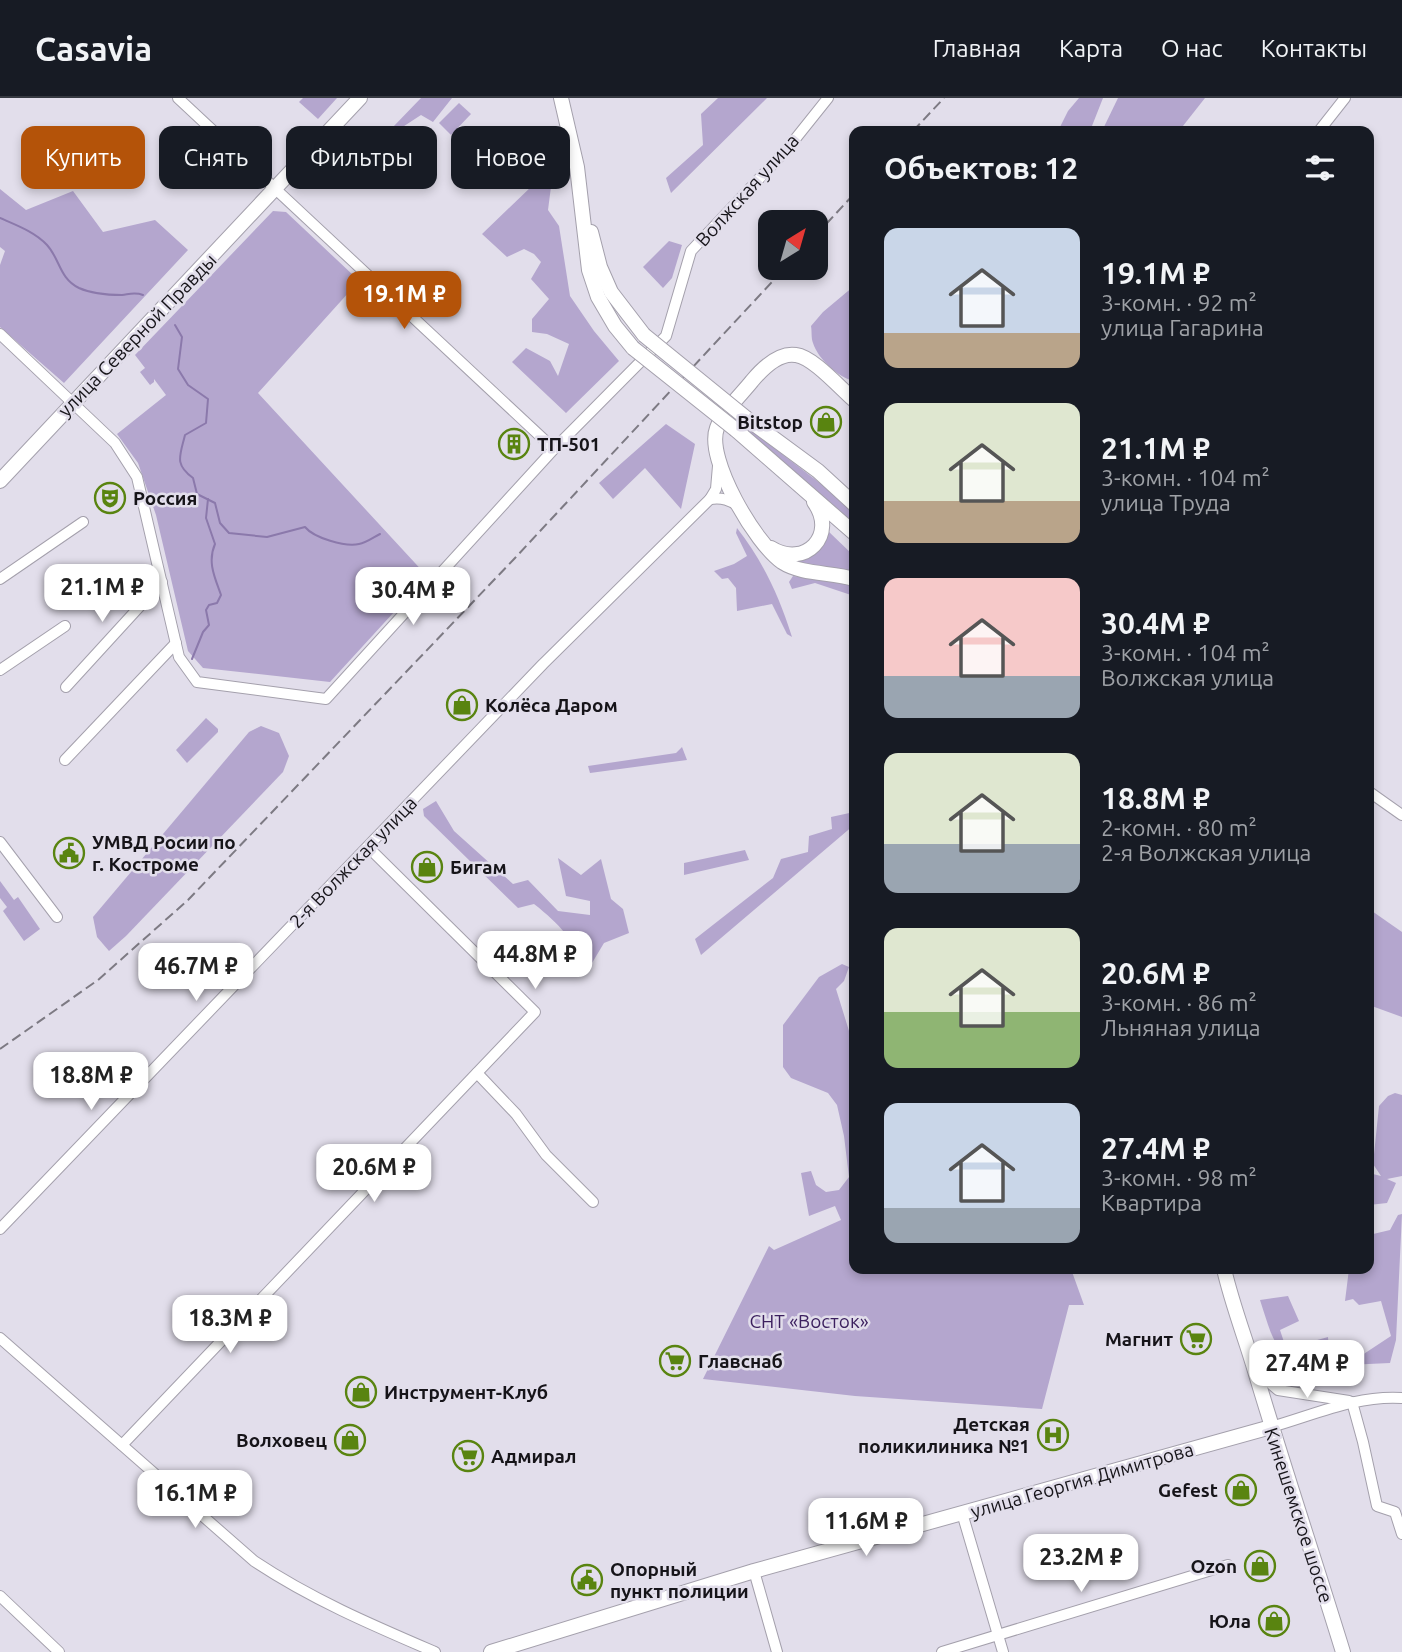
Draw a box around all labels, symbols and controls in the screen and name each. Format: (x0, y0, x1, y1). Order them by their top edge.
text: Casavia (35, 30, 152, 67)
text: Главная (933, 35, 1021, 62)
text: Карта (1059, 35, 1123, 62)
text: О нас (1161, 35, 1223, 62)
text: Контакты (1261, 35, 1367, 62)
chip: Купить (21, 126, 145, 189)
chip: Снять (159, 126, 272, 189)
chip: Фильтры (286, 126, 437, 189)
chip: Новое (451, 126, 570, 189)
street label: Волжская улица (691, 129, 803, 251)
icon: filters (1301, 149, 1339, 187)
text: Объектов: 12 (884, 151, 1078, 185)
north arrow (758, 210, 828, 280)
map controls (758, 210, 828, 280)
street label: улица Северной Правды (53, 249, 221, 421)
icon: home (940, 256, 1024, 340)
text: 19.1M ₽ (1101, 256, 1210, 290)
pin: 19.1M ₽ (339, 272, 469, 331)
text: 19.1M ₽ (362, 281, 446, 306)
text: 3-комн. · 92 m² (1101, 290, 1257, 315)
text: улица Гагарина (1101, 315, 1264, 340)
shop icon: Bitstop (809, 405, 843, 439)
place label: Bitstop (737, 411, 803, 433)
building icon: ТП-501 (497, 427, 531, 461)
icon: home (940, 431, 1024, 515)
text: 21.1M ₽ (1101, 431, 1210, 465)
place label: ТП-501 (537, 433, 600, 455)
text: 3-комн. · 104 m² (1101, 465, 1270, 490)
theatre icon: Россия (93, 481, 127, 515)
place label: Россия (133, 487, 197, 509)
text: улица Труда (1101, 490, 1231, 515)
pin: 21.1M ₽ (37, 564, 167, 624)
pin: 30.4M ₽ (348, 568, 478, 627)
text: 21.1M ₽ (60, 574, 144, 599)
text: 30.4M ₽ (371, 577, 455, 602)
icon: home (940, 606, 1024, 690)
text: 30.4M ₽ (1101, 606, 1210, 640)
text: 3-комн. · 104 m² (1101, 640, 1270, 665)
text: Волжская улица (1101, 665, 1274, 690)
shop icon: Колёса Даром (445, 688, 479, 722)
place label: Колёса Даром (485, 694, 618, 716)
icon: home (940, 781, 1024, 865)
text: 18.8M ₽ (1101, 781, 1210, 815)
street label: 2-я Волжская улица (285, 792, 421, 932)
text: 2-комн. · 80 m² (1101, 815, 1257, 840)
place label: УМВД Росии по г. Костроме (92, 831, 236, 875)
public building icon: УМВД Росии по г. Костроме (52, 836, 86, 870)
text: 2-я Волжская улица (1101, 840, 1311, 865)
shop icon: Бигам (410, 850, 444, 884)
place label: Бигам (450, 856, 507, 878)
pin: 44.8M ₽ (470, 932, 600, 991)
text: 44.8M ₽ (493, 941, 577, 966)
pin: 46.7M ₽ (131, 944, 261, 1003)
text: 46.7M ₽ (154, 953, 238, 978)
icon: home (940, 956, 1024, 1040)
text: 20.6M ₽ (1101, 956, 1210, 990)
text: 3-комн. · 86 m² (1101, 990, 1257, 1015)
text: Льняная улица (1101, 1015, 1260, 1040)
pin: 18.8M ₽ (26, 1052, 156, 1112)
text: 18.8M ₽ (49, 1062, 133, 1087)
icon: home (940, 1131, 1024, 1215)
text: 27.4M ₽ (1101, 1131, 1210, 1165)
pin: 20.6M ₽ (309, 1144, 439, 1204)
text: 20.6M ₽ (332, 1154, 416, 1179)
text: 3-комн. · 98 m² (1101, 1165, 1257, 1190)
text: Квартира (1101, 1190, 1202, 1215)
pin: 18.3M ₽ (165, 1296, 295, 1355)
text: 18.3M ₽ (188, 1305, 272, 1330)
park label: СНТ «Восток» (749, 1310, 869, 1332)
supermarket icon: Магнит (1179, 1322, 1213, 1356)
place label: Магнит (1105, 1328, 1173, 1350)
pin: 27.4M ₽ (1242, 1340, 1372, 1400)
supermarket icon: Главснаб (658, 1344, 692, 1378)
place label: Главснаб (698, 1350, 783, 1372)
text: 27.4M ₽ (1265, 1350, 1349, 1375)
shop icon: Инструмент-Клуб (344, 1375, 378, 1409)
place label: Инструмент-Клуб (384, 1381, 548, 1403)
place label: Детская поликилиника №1 (858, 1413, 1030, 1457)
hospital icon: Детская поликилиника №1 (1036, 1418, 1070, 1452)
shop icon: Волховец (333, 1423, 367, 1457)
street label: Кинешемское шоссе (1260, 1425, 1338, 1605)
place label: Волховец (236, 1429, 327, 1451)
street label: улица Георгия Димитрова (968, 1438, 1196, 1522)
supermarket icon: Адмирал (451, 1439, 485, 1473)
place label: Адмирал (491, 1445, 577, 1467)
pin: 16.1M ₽ (130, 1470, 260, 1530)
shop icon: Gefest (1224, 1473, 1258, 1507)
place label: Gefest (1158, 1479, 1218, 1501)
text: 16.1M ₽ (153, 1480, 237, 1505)
pin: 11.6M ₽ (801, 1498, 931, 1558)
text: 11.6M ₽ (824, 1508, 908, 1533)
pin: 23.2M ₽ (1016, 1534, 1146, 1594)
text: 23.2M ₽ (1039, 1544, 1123, 1569)
shop icon: Ozon (1243, 1549, 1277, 1583)
place label: Ozon (1190, 1555, 1237, 1577)
place label: Опорный пункт полиции (610, 1558, 749, 1602)
public building icon: Опорный пункт полиции (570, 1563, 604, 1597)
shop icon: Юла (1257, 1604, 1291, 1638)
place label: Юла (1209, 1610, 1251, 1632)

